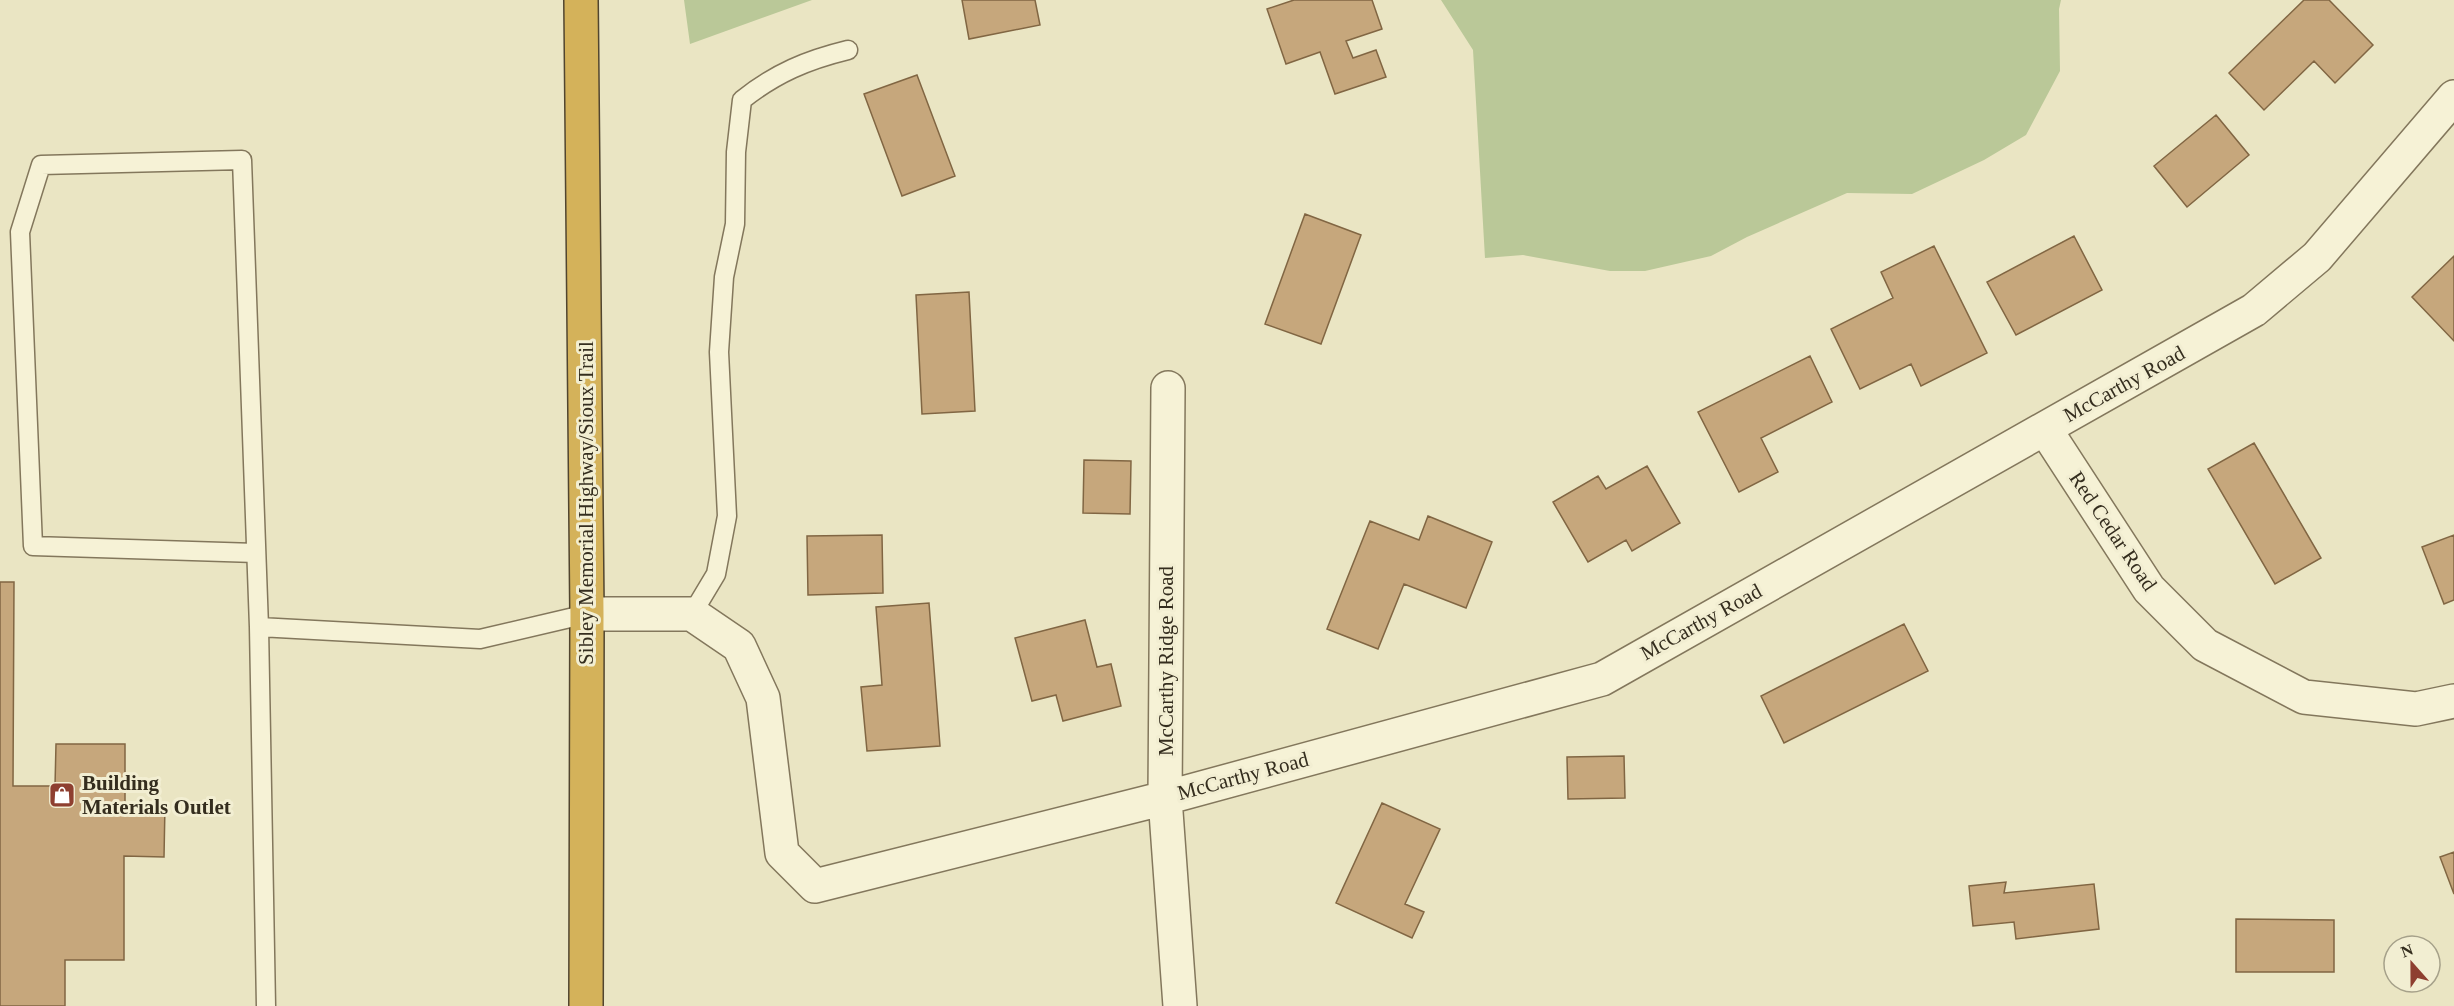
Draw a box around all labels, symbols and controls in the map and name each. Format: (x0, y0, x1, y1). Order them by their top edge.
street label: Sibley Memorial Highway/Sioux Trail (574, 341, 598, 665)
street label: McCarthy Road (2059, 341, 2189, 427)
street label: Red Cedar Road (2064, 467, 2162, 596)
street label: McCarthy Ridge Road (1154, 565, 1178, 756)
street label: McCarthy Road (1636, 579, 1766, 665)
street label: McCarthy Road (1175, 747, 1312, 805)
place label: Building Materials Outlet (82, 771, 231, 819)
shop icon: Building Materials Outlet (47, 780, 77, 810)
north arrow (2382, 934, 2442, 994)
text: N (2398, 940, 2416, 960)

